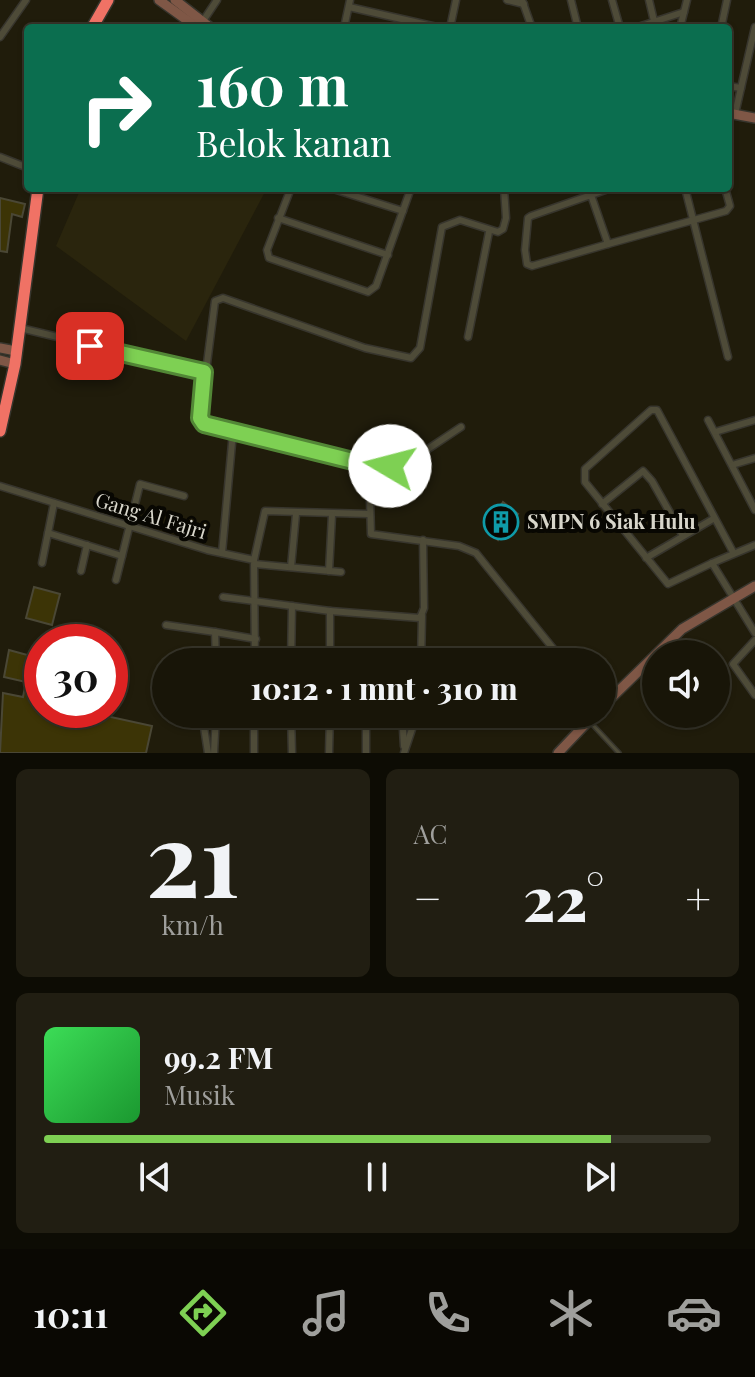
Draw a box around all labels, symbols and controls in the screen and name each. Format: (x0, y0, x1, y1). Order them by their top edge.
text: 160 m (196, 46, 349, 121)
icon: right (64, 56, 168, 160)
text: Belok kanan (196, 118, 391, 166)
pin (56, 312, 124, 380)
icon: arrive (68, 324, 112, 368)
position arrow (348, 424, 432, 508)
street label: Gang Al Fajri (93, 485, 210, 544)
building icon: SMPN 6 Siak Hulu (482, 503, 520, 541)
place label: SMPN 6 Siak Hulu (527, 507, 696, 534)
speed limit sign: 30 (24, 624, 128, 728)
map controls (642, 640, 730, 728)
button: sound (642, 640, 730, 728)
text: 10:12 · 1 mnt · 310 m (250, 668, 518, 708)
text: 21 (146, 785, 240, 924)
text: AC (414, 816, 448, 851)
text: 22° (523, 856, 604, 936)
text: − (414, 867, 442, 926)
text: + (685, 867, 711, 926)
text: km/h (162, 907, 224, 942)
text: 99.2 FM (164, 1037, 273, 1077)
text: Musik (164, 1077, 235, 1112)
icon: previous (133, 1155, 177, 1199)
icon: pause (355, 1155, 399, 1199)
icon: next (578, 1155, 622, 1199)
icon: directions (175, 1285, 231, 1341)
icon: music (298, 1285, 354, 1341)
icon: phone (420, 1285, 476, 1341)
icon: climate (543, 1285, 599, 1341)
icon: car (666, 1285, 722, 1341)
text: 10:11 (33, 1289, 108, 1337)

